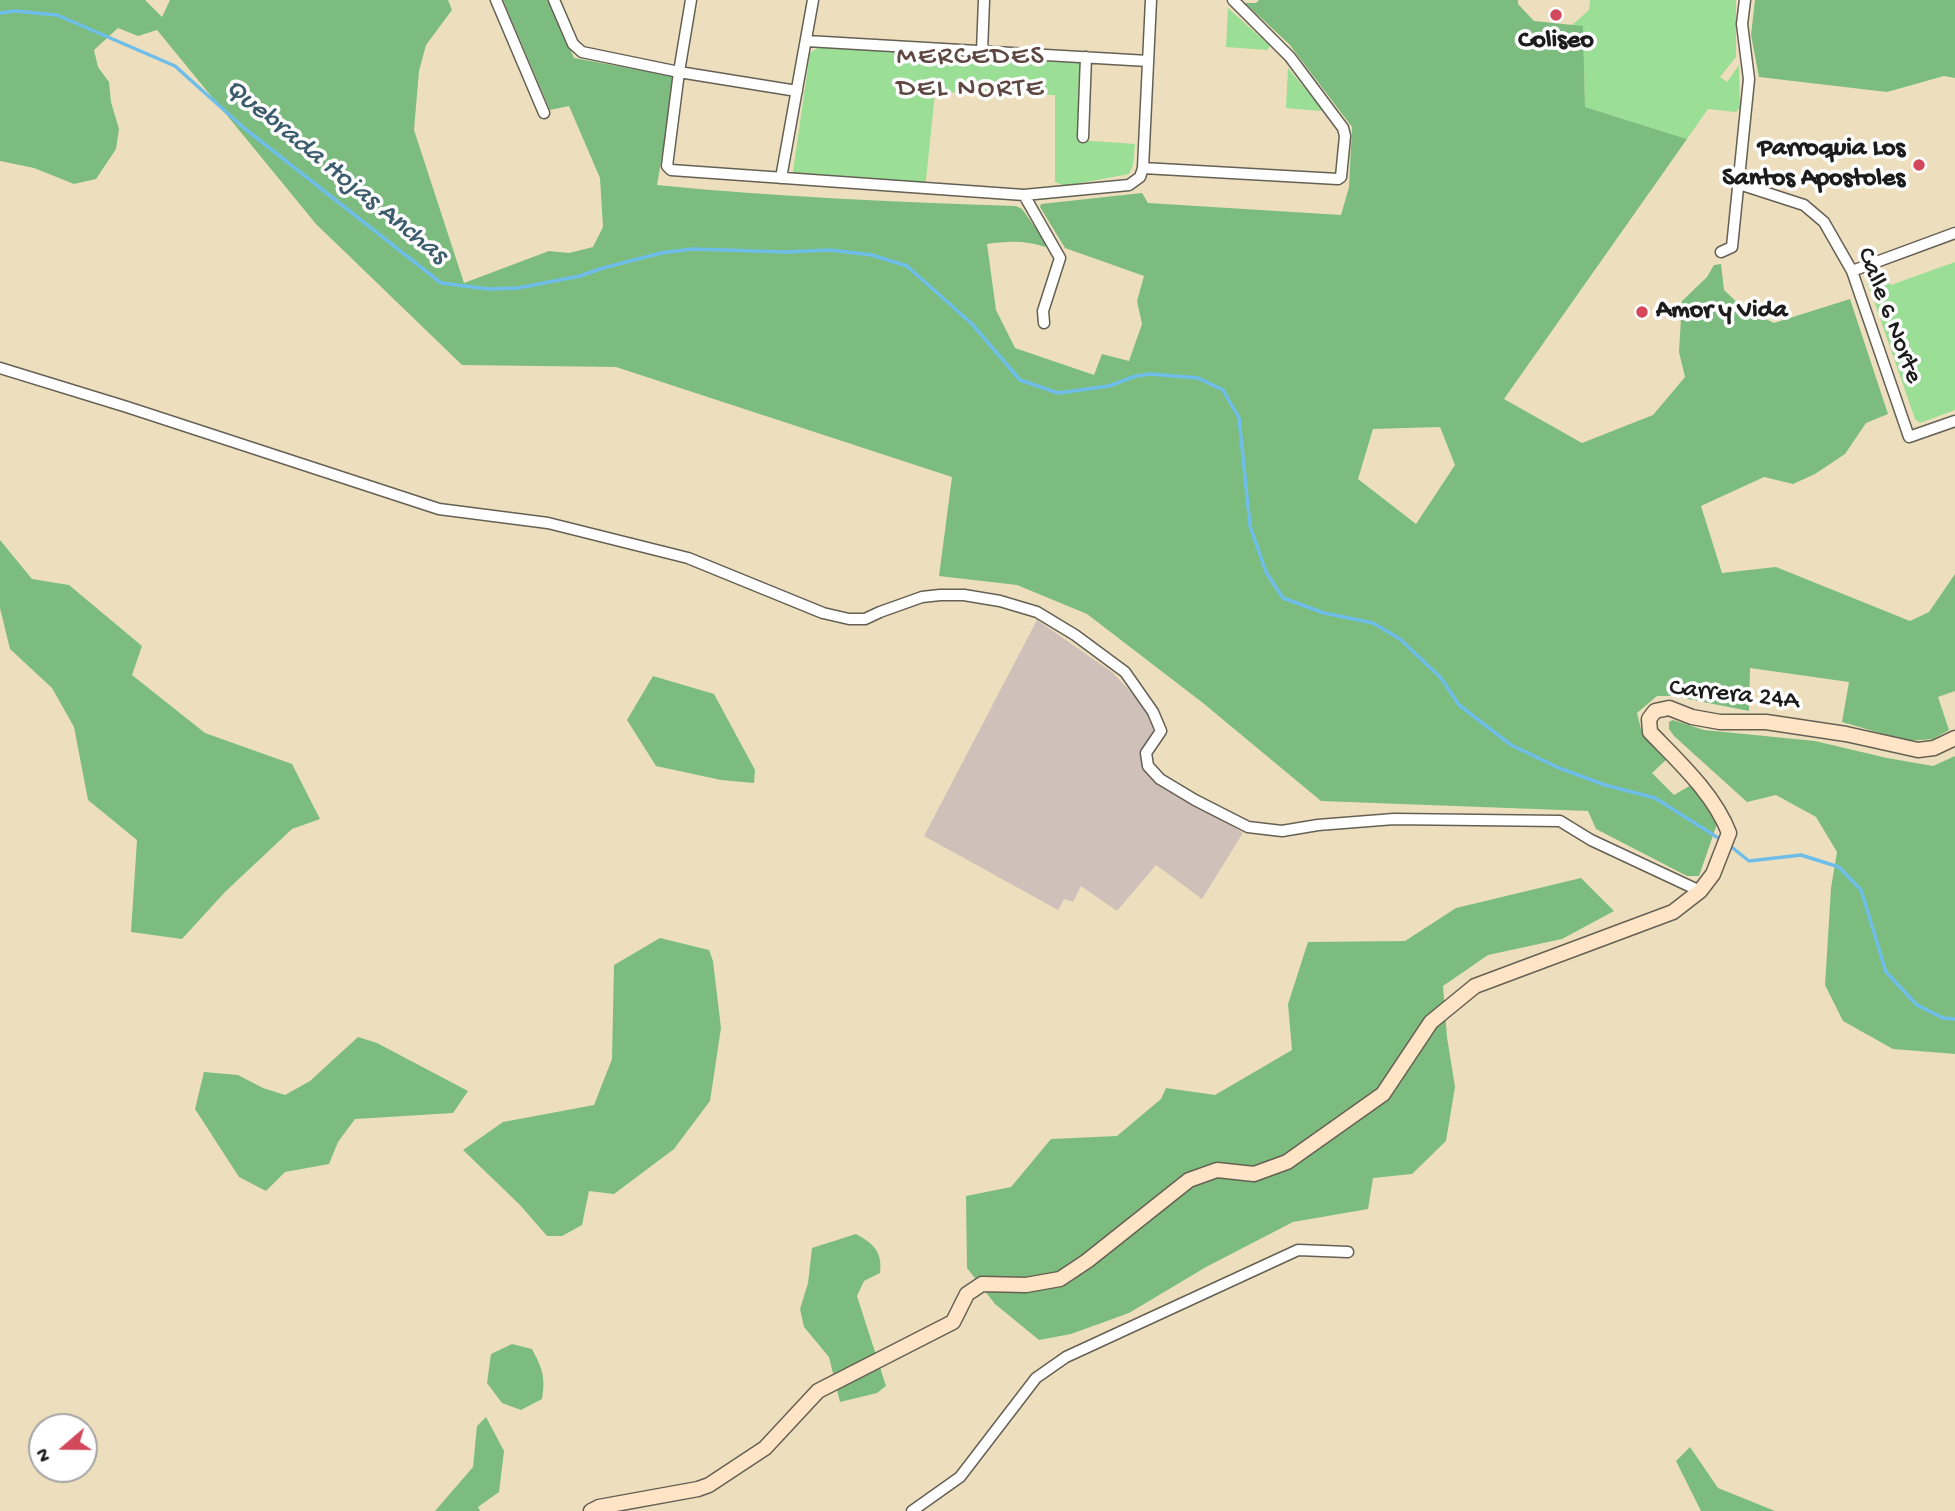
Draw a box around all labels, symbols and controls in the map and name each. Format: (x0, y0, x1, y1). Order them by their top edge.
marker: Coliseo (1548, 7, 1564, 23)
place label: Coliseo (1518, 26, 1594, 58)
district label: MERCEDES DEL NORTE (898, 42, 1044, 108)
water label: Quebrada Hojas Anchas (217, 73, 453, 273)
place label: Parroquia Los Santos Apostoles (1722, 134, 1905, 196)
marker: Parroquia Los Santos Apostoles (1911, 157, 1927, 173)
street label: Calle 6 Norte (1848, 244, 1928, 388)
place label: Amor y Vida (1656, 296, 1787, 328)
marker: Amor y Vida (1634, 304, 1650, 320)
street label: Carrera 24A (1667, 674, 1801, 718)
north arrow (28, 1413, 98, 1483)
text: N (32, 1445, 58, 1464)

